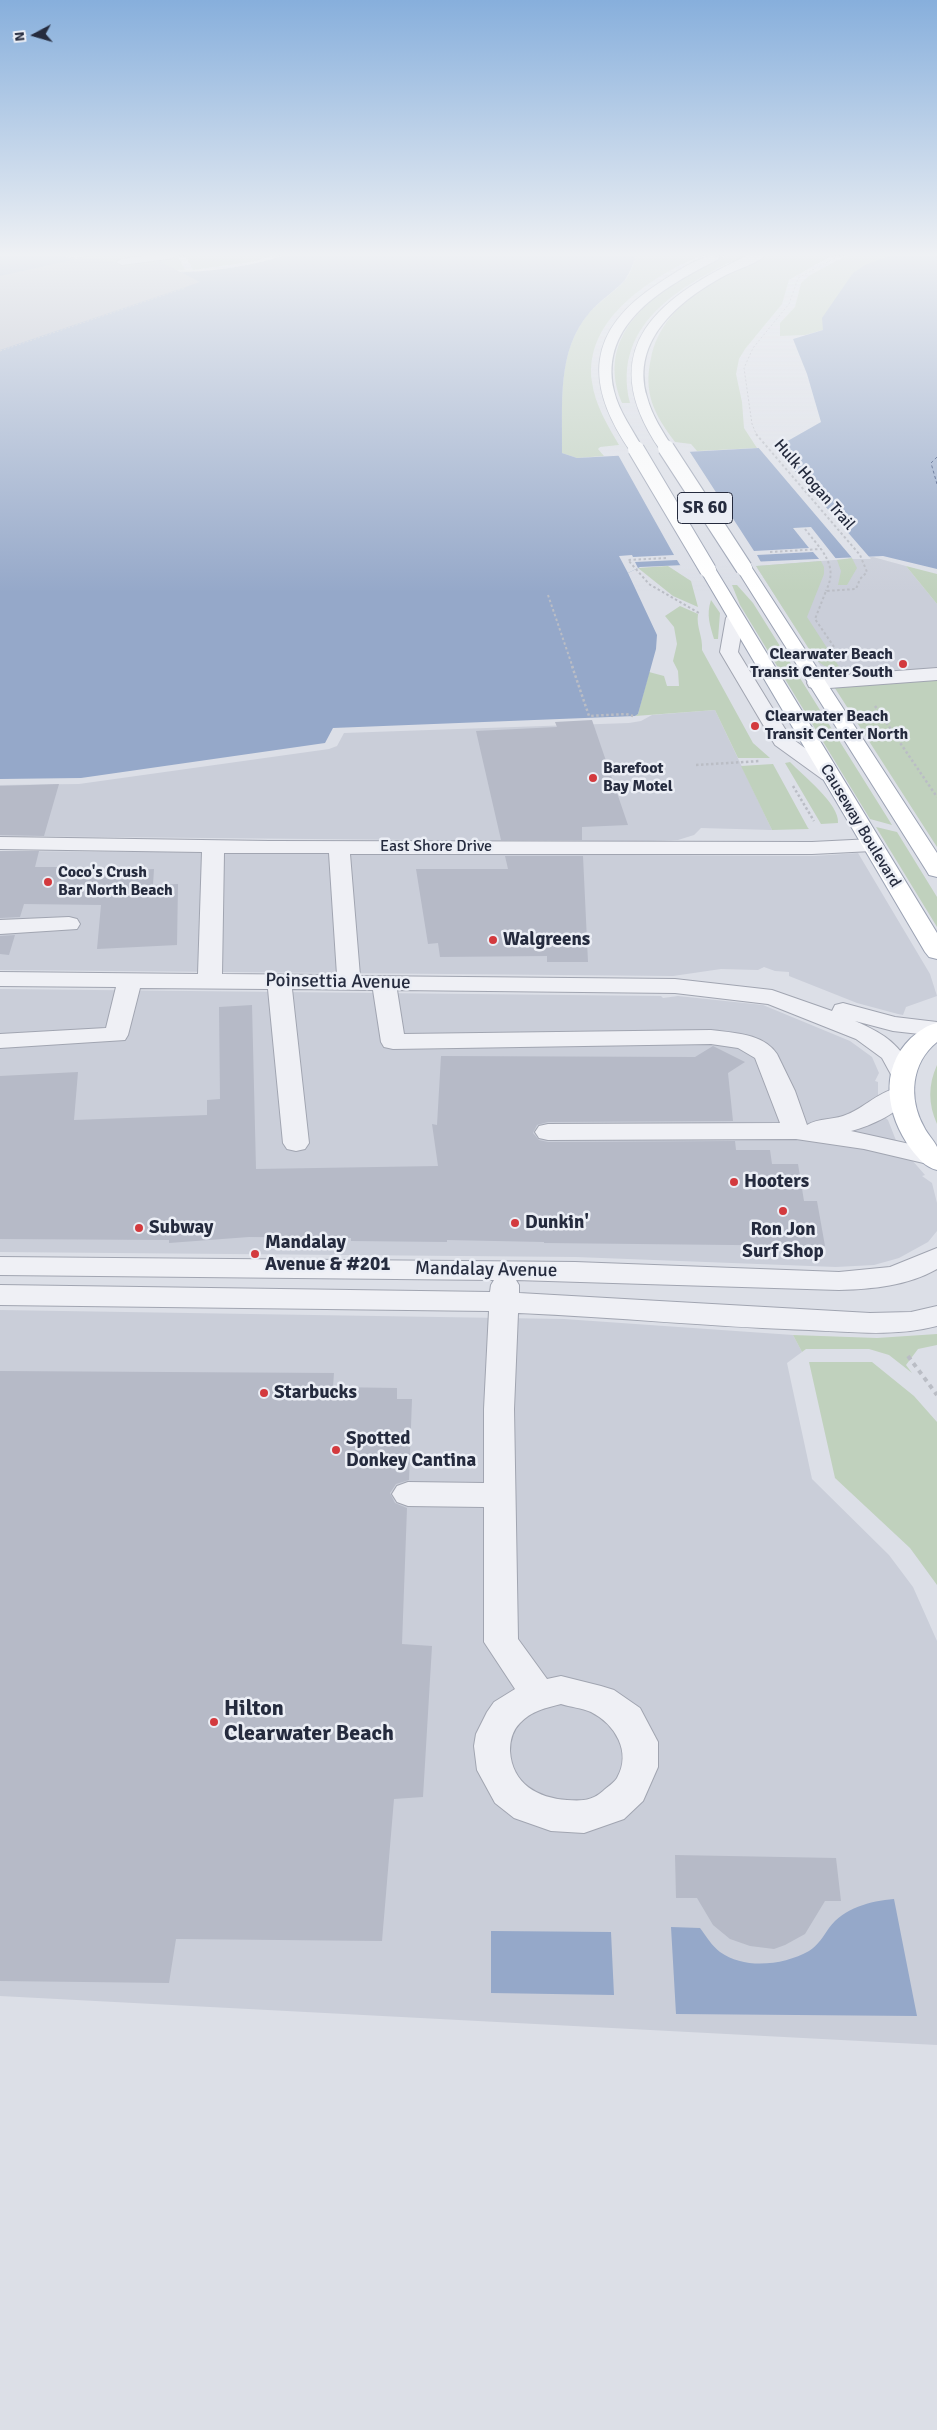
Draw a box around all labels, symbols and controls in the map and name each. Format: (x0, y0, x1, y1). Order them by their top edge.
north arrow (10, 10, 60, 60)
text: N (11, 31, 29, 42)
street label: Hulk Hogan Trail (769, 436, 859, 534)
road number: SR 60 (678, 492, 732, 524)
place label: Clearwater Beach Transit Center South (750, 645, 893, 683)
marker: Clearwater Beach Transit Center South (897, 658, 909, 670)
place label: Clearwater Beach Transit Center North (765, 707, 908, 745)
marker: Clearwater Beach Transit Center North (749, 720, 761, 732)
place label: Barefoot Bay Motel (603, 759, 673, 797)
street label: Causeway Boulevard (816, 761, 904, 891)
marker: Barefoot Bay Motel (587, 772, 599, 784)
street label: East Shore Drive (380, 837, 492, 857)
place label: Coco's Crush Bar North Beach (58, 863, 173, 901)
marker: Coco's Crush Bar North Beach (42, 876, 54, 888)
place label: Walgreens (503, 929, 590, 951)
marker: Walgreens (487, 934, 499, 946)
street label: Poinsettia Avenue (265, 969, 411, 995)
place label: Hooters (744, 1171, 809, 1193)
marker: Hooters (728, 1176, 740, 1188)
marker: Ron Jon Surf Shop (777, 1205, 789, 1217)
place label: Dunkin' (525, 1212, 589, 1234)
place label: Subway (149, 1217, 213, 1239)
marker: Dunkin' (509, 1217, 521, 1229)
place label: Ron Jon Surf Shop (742, 1219, 824, 1263)
marker: Subway (133, 1222, 145, 1234)
place label: Mandalay Avenue & #201 (265, 1232, 391, 1276)
marker: Mandalay Avenue & #201 (249, 1248, 261, 1260)
street label: Mandalay Avenue (415, 1257, 557, 1283)
place label: Starbucks (274, 1382, 357, 1404)
marker: Starbucks (258, 1387, 270, 1399)
place label: Spotted Donkey Cantina (346, 1428, 476, 1472)
marker: Spotted Donkey Cantina (330, 1444, 342, 1456)
place label: Hilton Clearwater Beach (224, 1696, 394, 1748)
marker: Hilton Clearwater Beach (208, 1716, 220, 1728)

